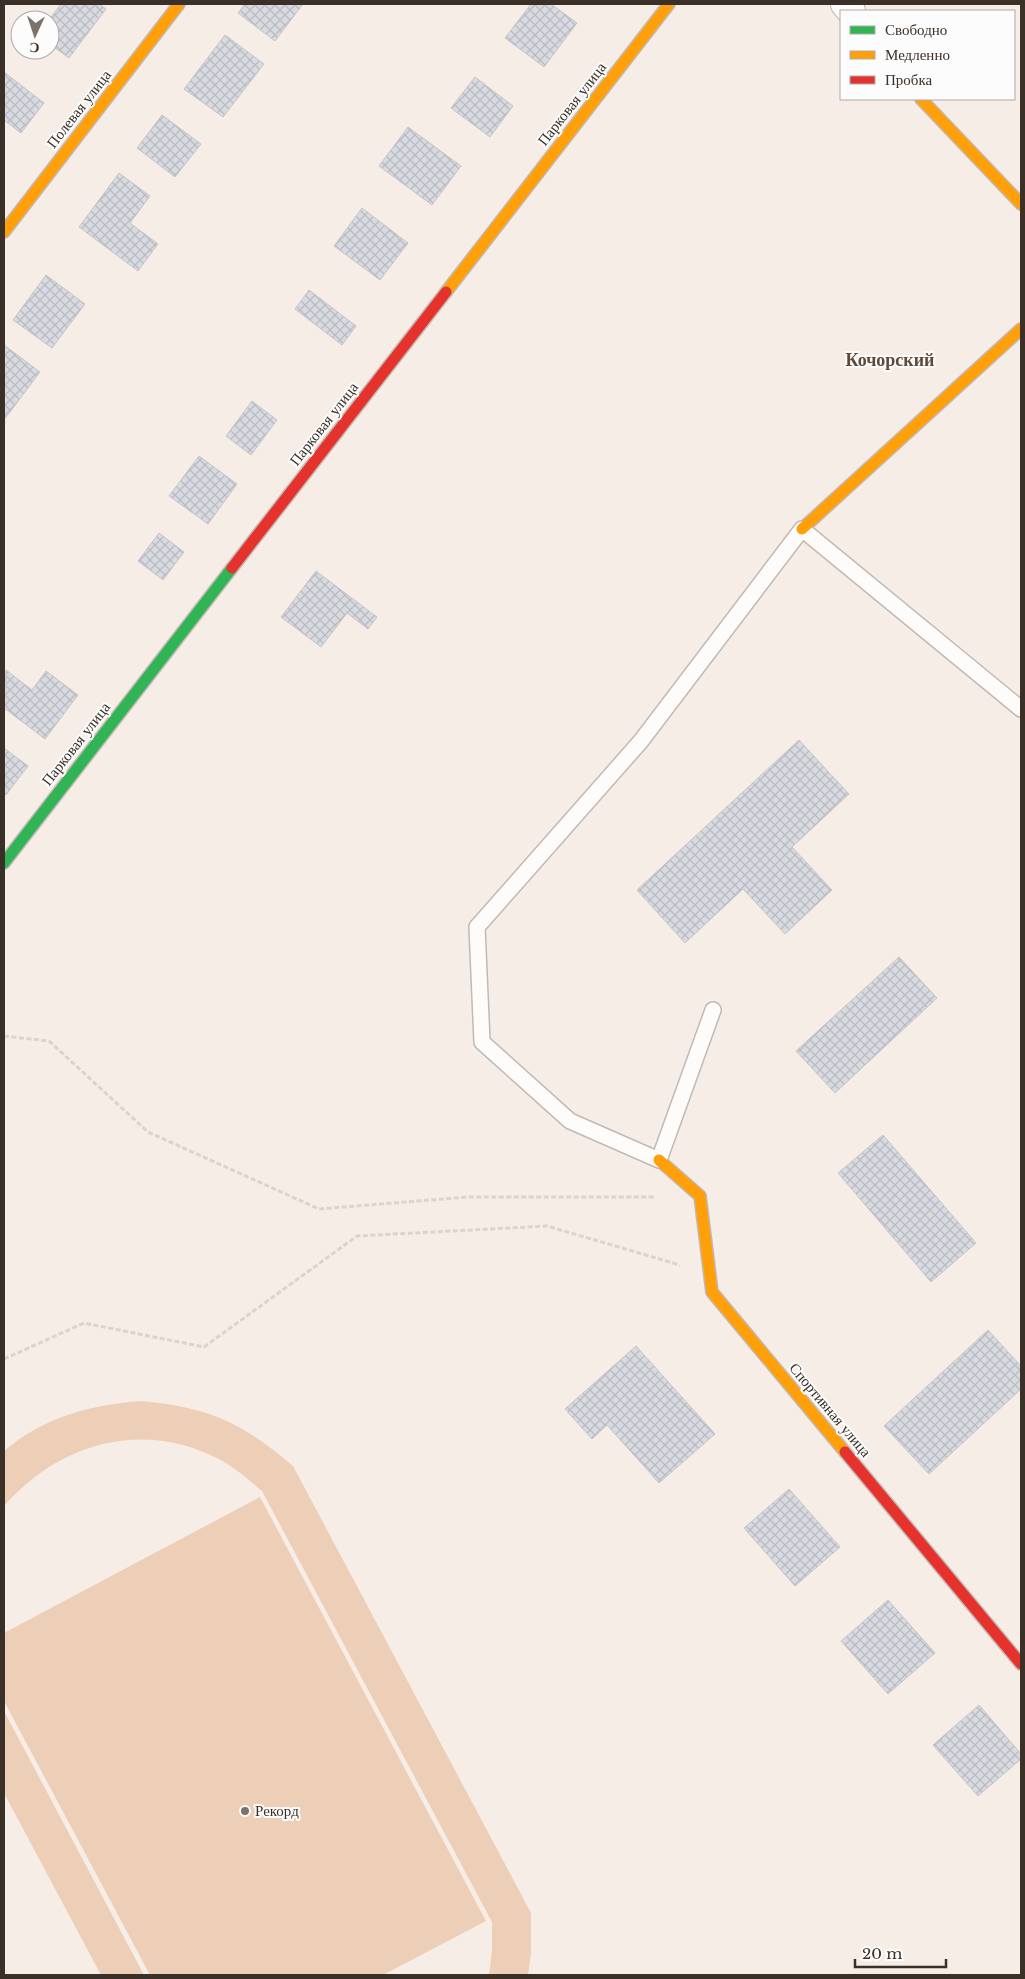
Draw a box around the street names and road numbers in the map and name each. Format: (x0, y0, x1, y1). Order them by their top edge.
street label: Парковая улица (533, 58, 610, 149)
street label: Полевая улица (42, 66, 115, 152)
street label: Парковая улица (285, 378, 362, 469)
street label: Парковая улица (37, 698, 114, 789)
street label: Спортивная улица (785, 1359, 876, 1461)

